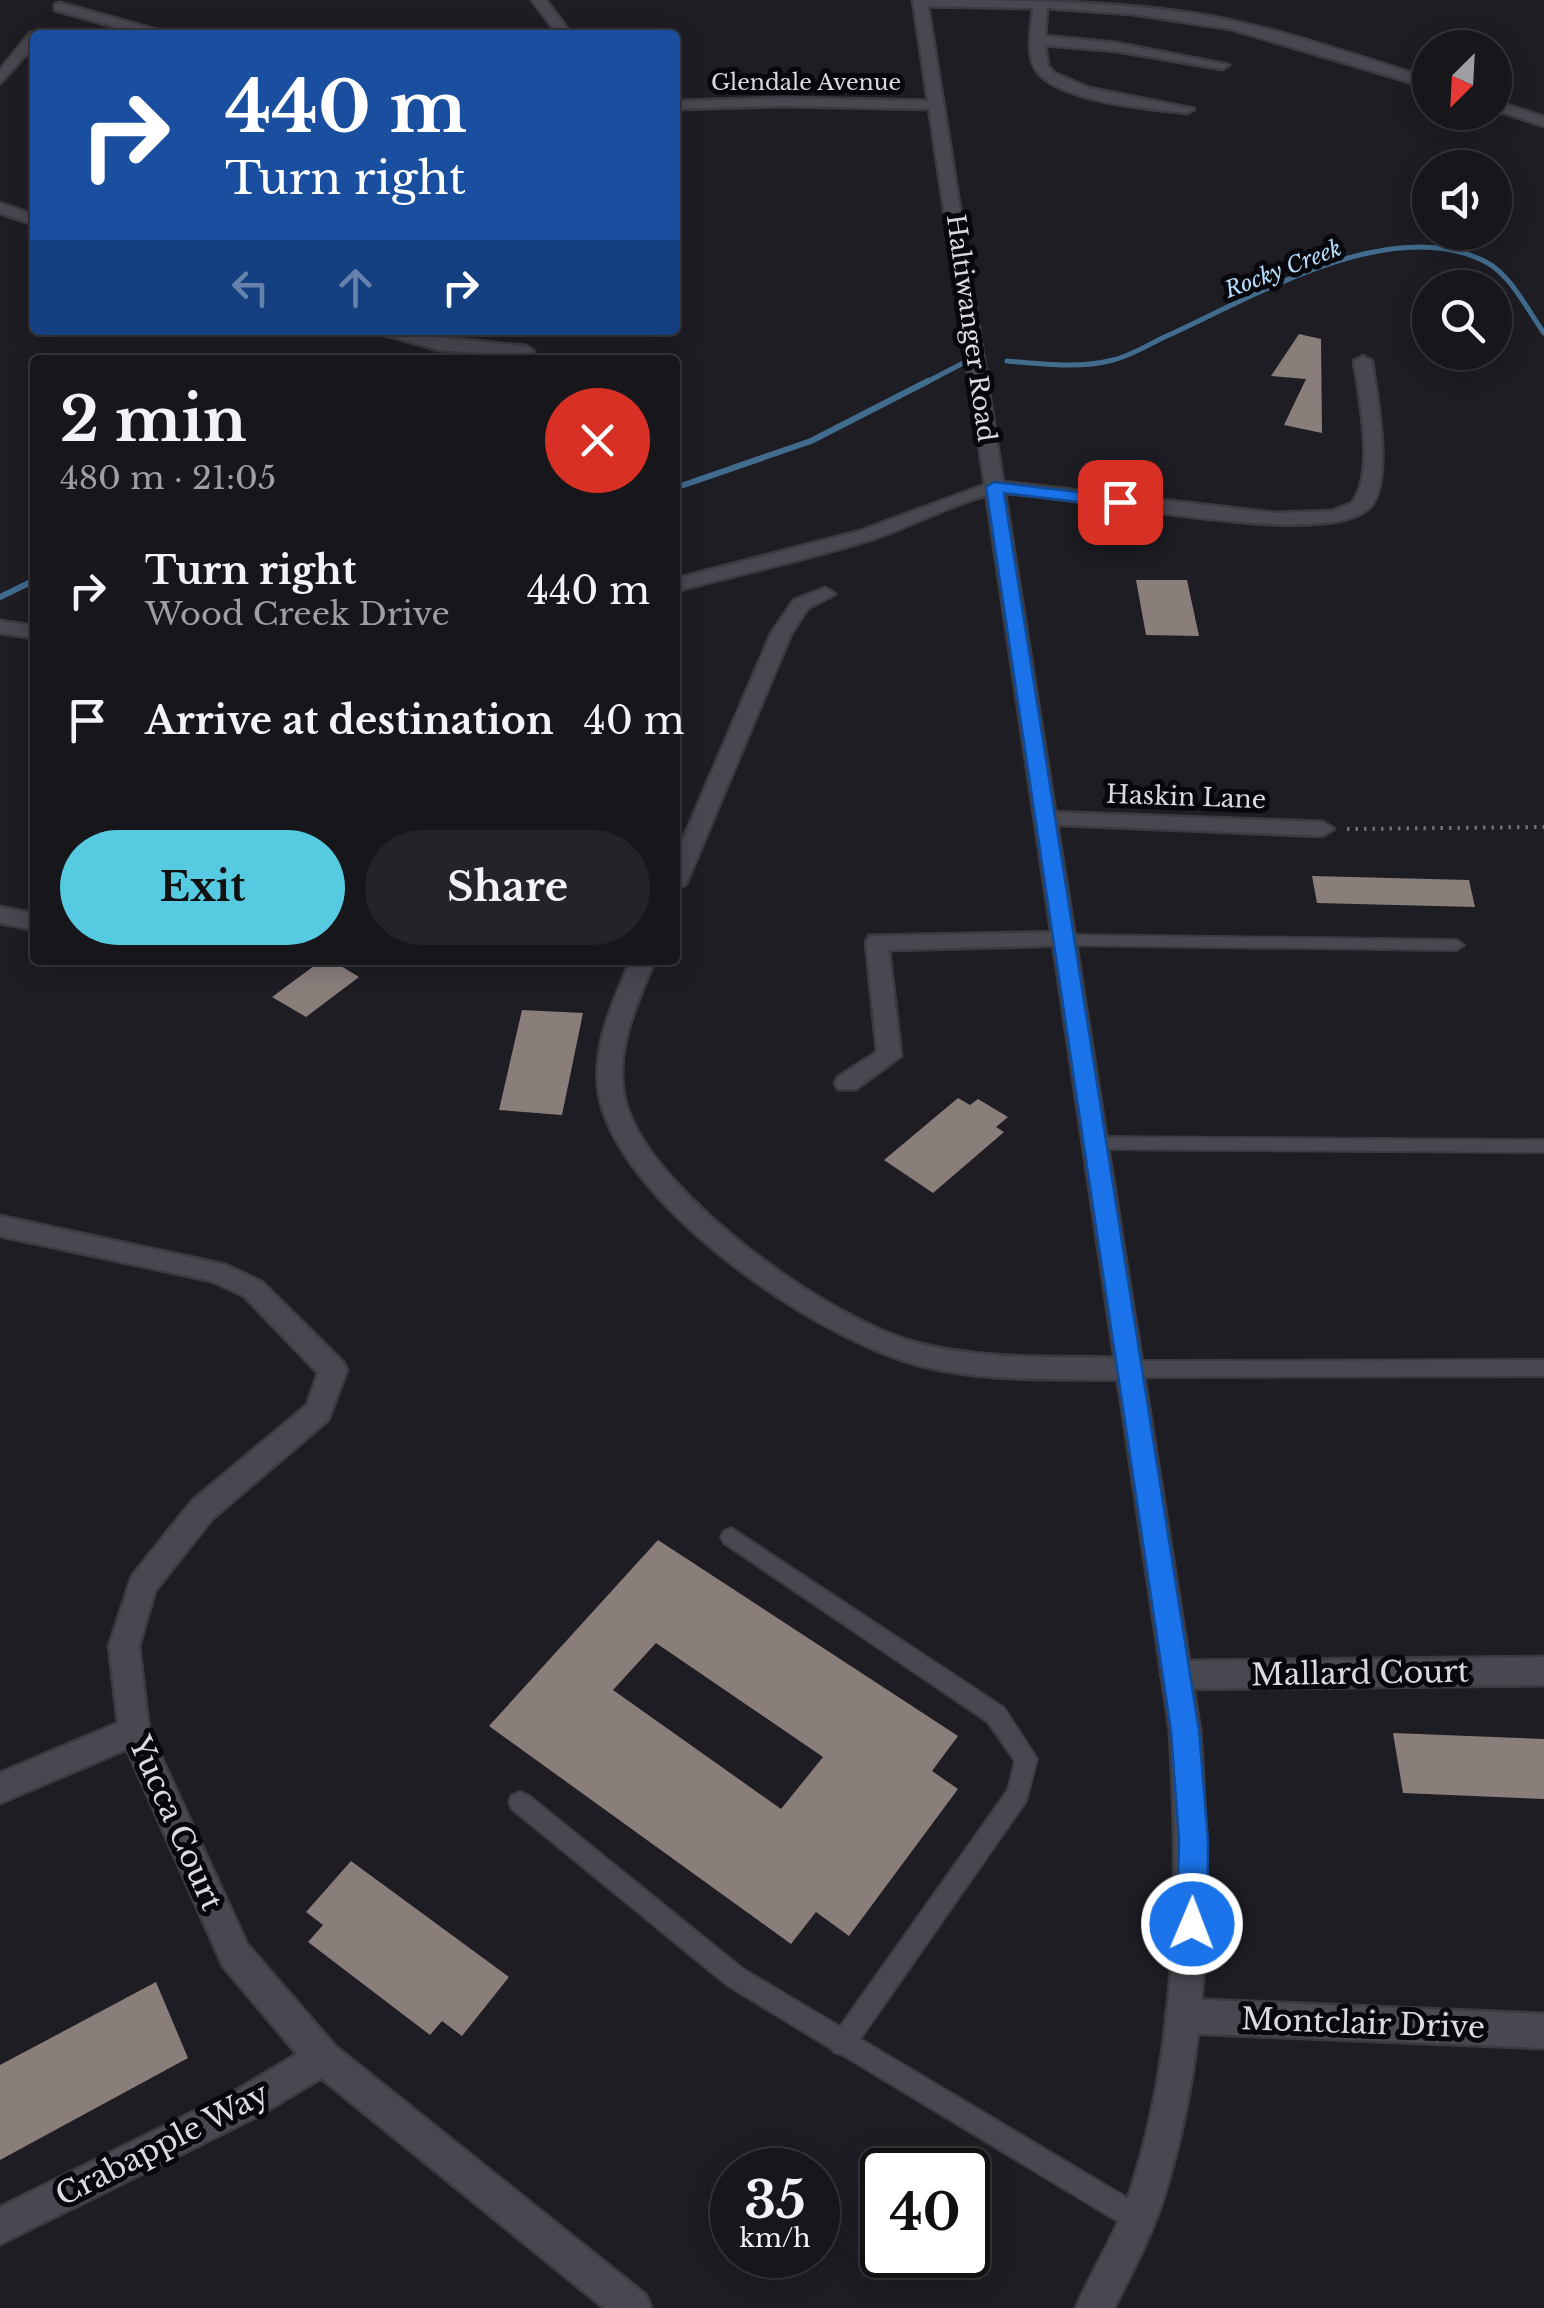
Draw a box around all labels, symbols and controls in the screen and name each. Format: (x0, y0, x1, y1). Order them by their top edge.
north arrow (1412, 30, 1512, 130)
map controls (1412, 30, 1512, 370)
text: 440 m (225, 64, 467, 151)
street label: Glendale Avenue (711, 69, 901, 96)
icon: right (60, 70, 190, 200)
text: Turn right (225, 150, 466, 206)
button: sound (1412, 150, 1512, 250)
street label: Haltiwanger Road (940, 212, 1002, 444)
water label: Rocky Creek (1220, 234, 1345, 304)
icon: left (223, 260, 278, 315)
icon: ahead (328, 260, 383, 315)
icon: right (433, 260, 488, 315)
button: search (1412, 270, 1512, 370)
text: 2 min (60, 383, 247, 457)
button: close (545, 388, 650, 493)
text: 480 m · 21:05 (60, 458, 276, 498)
pin (1078, 460, 1163, 545)
icon: arrive (1093, 475, 1148, 530)
text: Turn right (145, 547, 356, 594)
icon: right (60, 563, 115, 618)
text: 440 m (527, 567, 650, 614)
text: Wood Creek Drive (145, 594, 450, 634)
icon: arrive (60, 693, 115, 748)
text: Arrive at destination (145, 697, 554, 744)
text: 40 m (584, 697, 685, 744)
street label: Haskin Lane (1105, 779, 1267, 815)
button: Exit (60, 830, 345, 945)
button: Share (365, 830, 650, 945)
street label: Mallard Court (1251, 1653, 1470, 1693)
street label: Yucca Court (121, 1729, 231, 1916)
position arrow (1140, 1872, 1244, 1976)
street label: Montclair Drive (1240, 2000, 1486, 2046)
street label: Crabapple Way (49, 2074, 275, 2214)
speed limit sign: 40 (860, 2148, 990, 2278)
text: 35 (744, 2169, 806, 2232)
text: km/h (740, 2223, 810, 2254)

